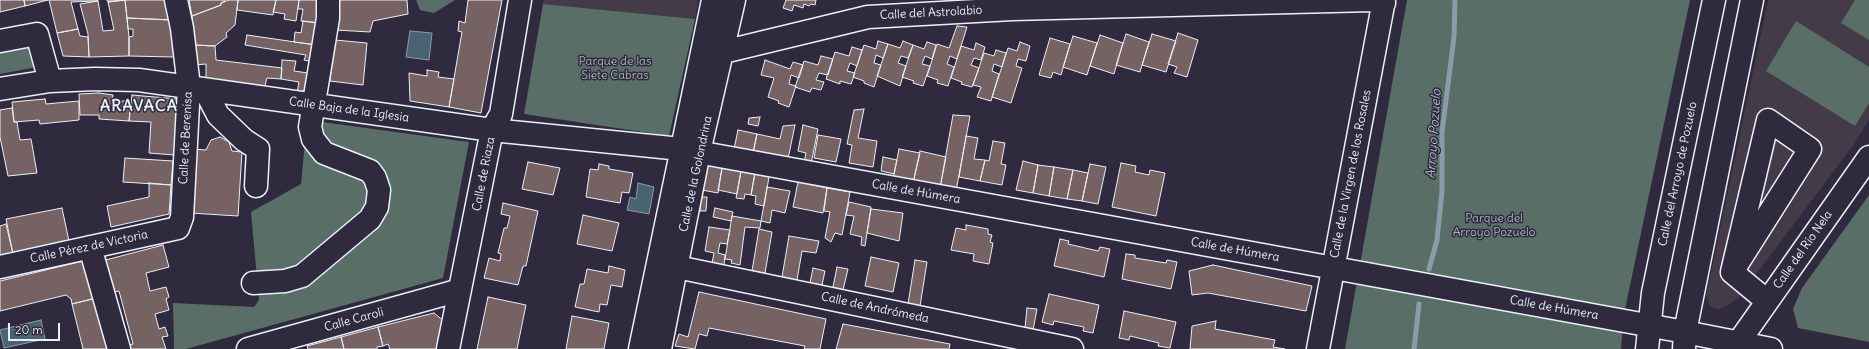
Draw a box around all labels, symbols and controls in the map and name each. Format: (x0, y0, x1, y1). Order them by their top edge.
street label: Calle del Astrolabio (879, 3, 983, 23)
park label: Parque de las Siete Cabras (579, 55, 651, 83)
street label: Calle de la Virgen de los Rosales (1328, 89, 1374, 259)
water label: Arroyo Pozuelo (1423, 89, 1445, 179)
street label: Calle de Berenisa (176, 91, 196, 185)
street label: Calle Baja de la Iglesia (288, 94, 410, 126)
district label: ARAVACA (100, 96, 178, 116)
street label: Calle del Arroyo de Pozuelo (1656, 100, 1700, 248)
street label: Calle de la Golondrina (677, 115, 715, 233)
street label: Calle de Riaza (470, 136, 498, 212)
street label: Calle de Húmera (870, 177, 962, 207)
street label: Calle del Río Nela (1771, 208, 1835, 292)
park label: Parque del Arroyo Pozuelo (1453, 212, 1535, 240)
street label: Calle Pérez de Victoria (29, 227, 149, 267)
street label: Calle de Húmera (1189, 235, 1281, 265)
street label: Calle de Andrómeda (820, 290, 930, 326)
street label: Calle de Húmera (1508, 293, 1600, 323)
street label: Calle Caroli (323, 305, 385, 335)
scale bar (10, 315, 62, 341)
text: 20 m (15, 322, 43, 337)

